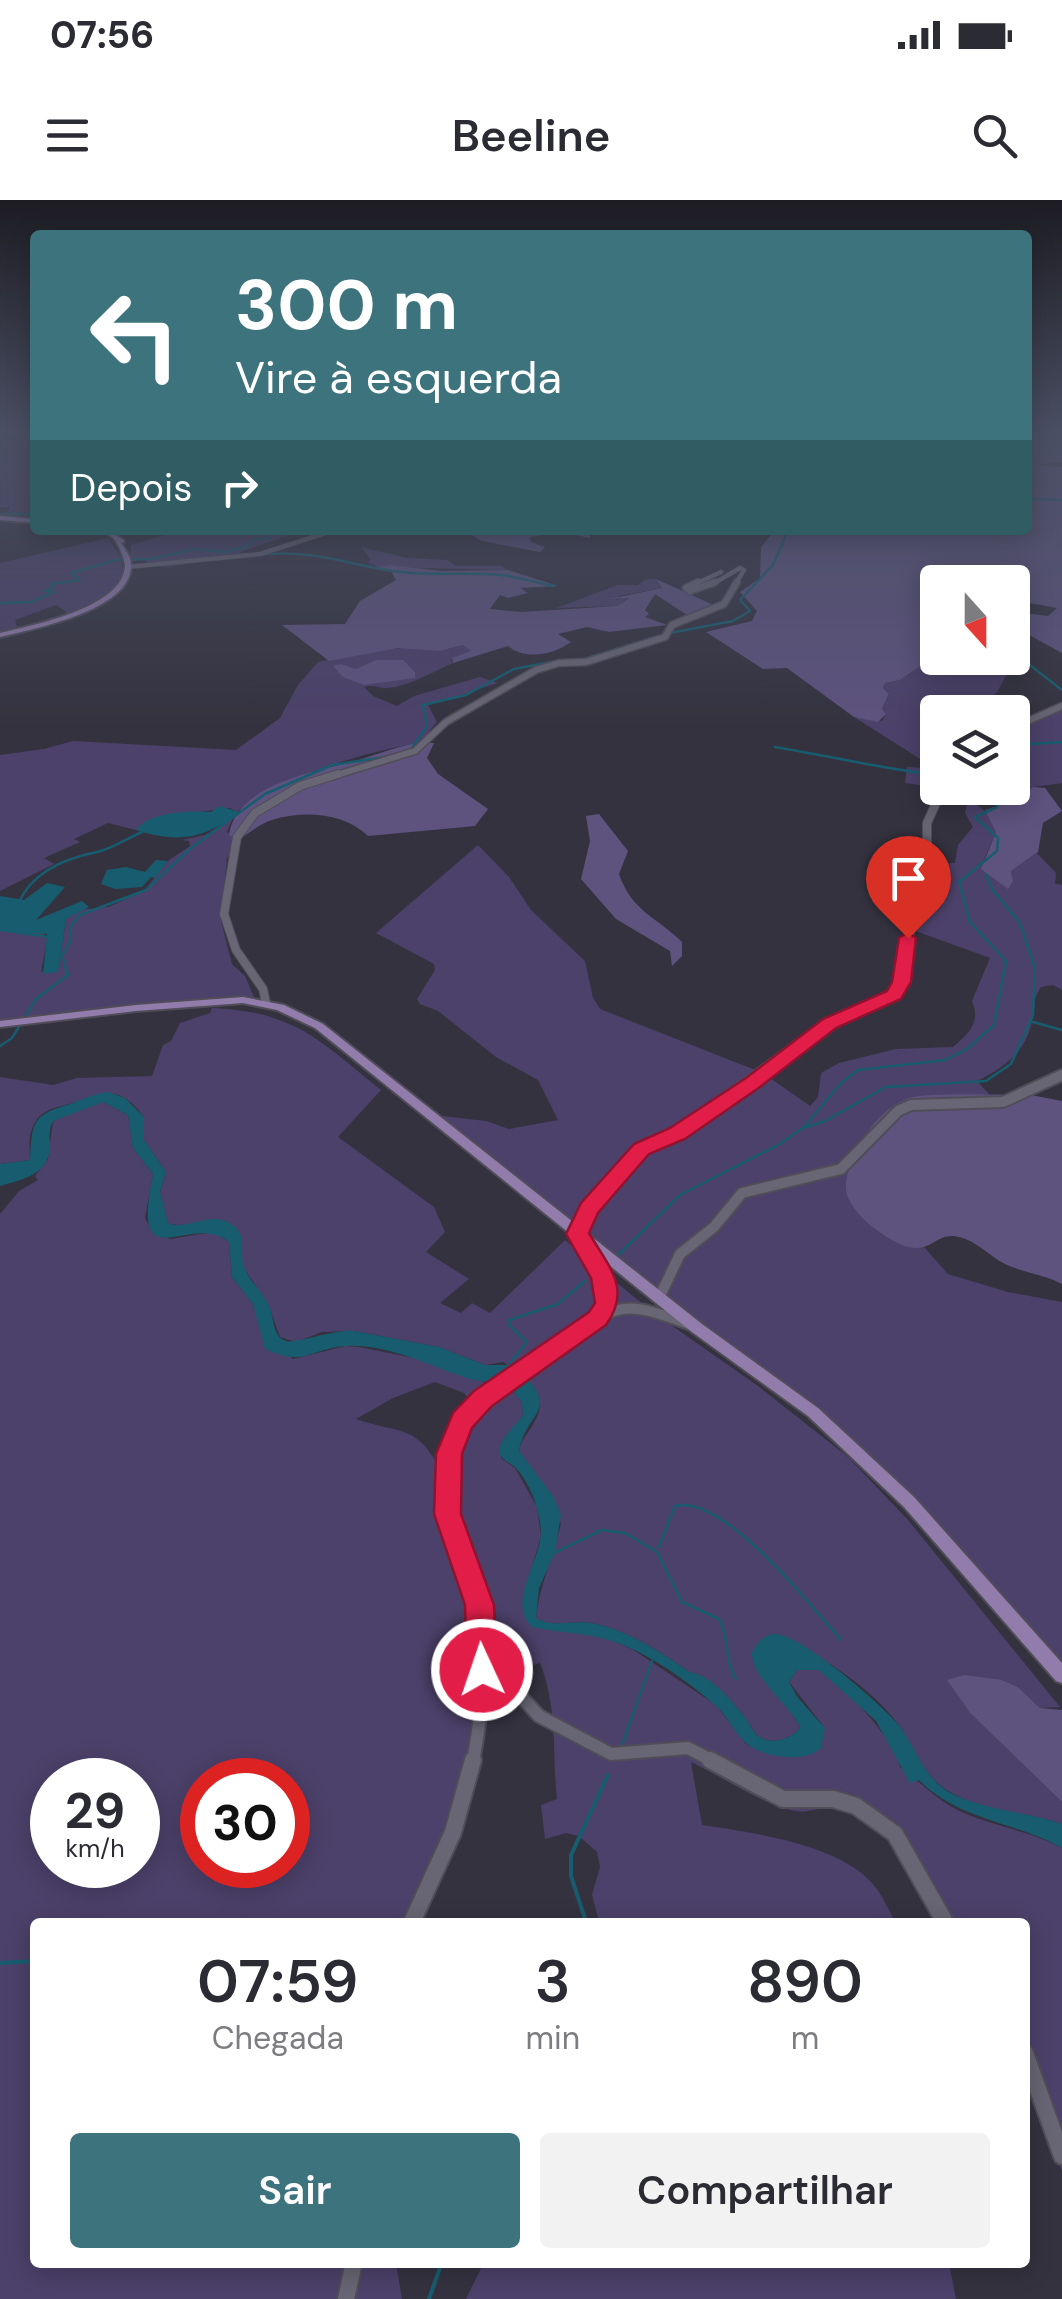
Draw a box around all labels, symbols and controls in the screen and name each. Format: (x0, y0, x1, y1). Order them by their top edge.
text: 07:56 (50, 10, 154, 60)
text: Beeline (452, 106, 610, 165)
icon: menu (40, 108, 95, 163)
icon: search (967, 108, 1022, 163)
text: 300 m (235, 260, 458, 351)
icon: left (70, 270, 200, 400)
text: Vire à esquerda (235, 348, 562, 407)
icon: right (212, 460, 267, 515)
text: Depois (70, 463, 192, 513)
north arrow (920, 565, 1030, 675)
map controls (920, 565, 1030, 805)
button: layers (920, 695, 1030, 805)
pin (866, 836, 951, 939)
icon: arrive (881, 851, 936, 906)
position arrow (430, 1618, 534, 1722)
speed limit sign: 30 (180, 1758, 310, 1888)
text: 29 (65, 1778, 125, 1844)
text: km/h (65, 1832, 125, 1865)
text: 07:59 (197, 1942, 358, 2021)
text: 3 (535, 1942, 571, 2021)
text: 890 (747, 1942, 863, 2021)
text: Chegada (212, 2017, 344, 2059)
text: min (526, 2017, 580, 2059)
text: m (791, 2017, 819, 2059)
button: Sair (70, 2133, 520, 2248)
button: Compartilhar (540, 2133, 990, 2248)

